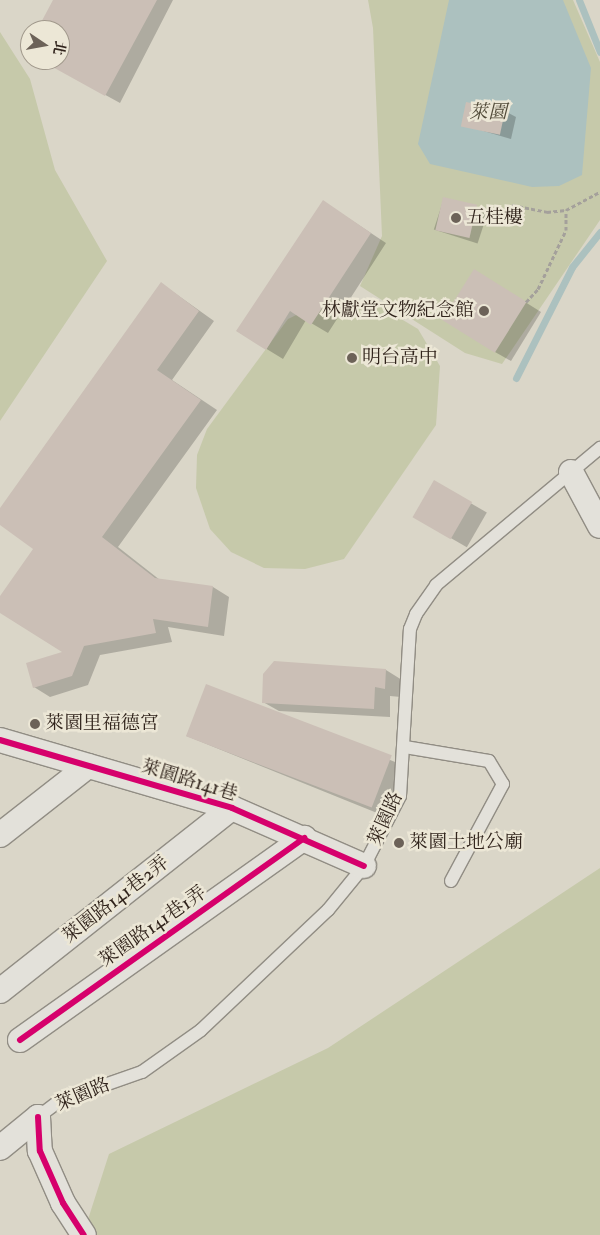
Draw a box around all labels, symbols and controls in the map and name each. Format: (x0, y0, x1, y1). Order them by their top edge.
north arrow (20, 20, 70, 70)
text: 北 (49, 39, 69, 57)
park label: 萊園 (469, 102, 507, 124)
place label: 五桂樓 (466, 207, 523, 229)
marker: 五桂樓 (450, 212, 462, 224)
place label: 林獻堂文物紀念館 (322, 300, 474, 322)
marker: 林獻堂文物紀念館 (478, 305, 490, 317)
place label: 明台高中 (362, 347, 438, 369)
marker: 明台高中 (346, 352, 358, 364)
place label: 萊園里福德宮 (45, 713, 159, 735)
marker: 萊園里福德宮 (29, 718, 41, 730)
street label: 萊園路141巷 (138, 756, 240, 806)
street label: 萊園路 (364, 788, 408, 850)
place label: 萊園土地公廟 (409, 832, 523, 854)
marker: 萊園土地公廟 (393, 837, 405, 849)
street label: 萊園路141巷2弄 (58, 851, 174, 949)
street label: 萊園路141巷1弄 (95, 882, 211, 972)
street label: 萊園路 (52, 1073, 114, 1117)

